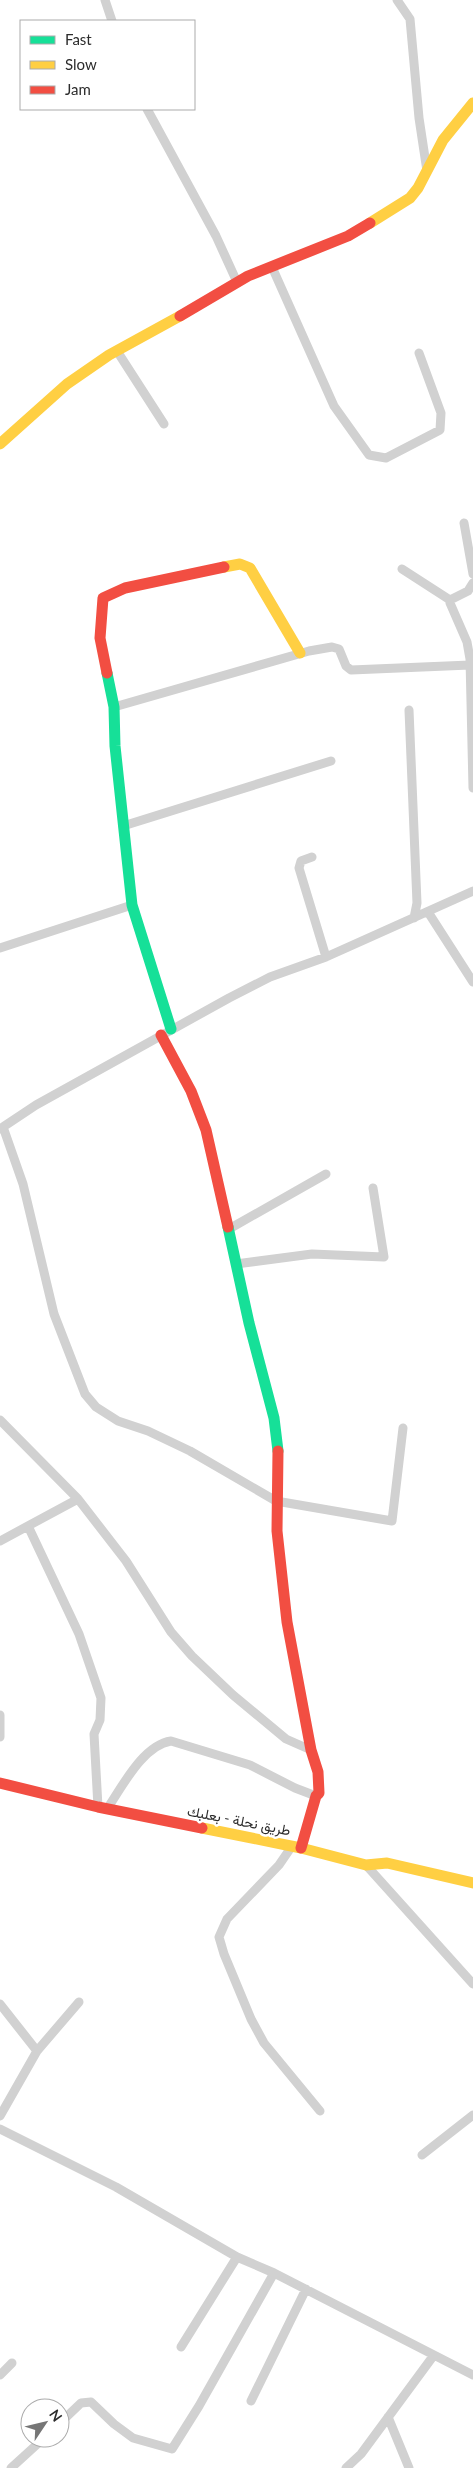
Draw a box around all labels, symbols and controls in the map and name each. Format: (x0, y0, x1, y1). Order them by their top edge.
legend (20, 20, 195, 110)
text: Fast (65, 30, 92, 48)
text: Slow (65, 55, 97, 73)
text: Jam (65, 80, 91, 98)
street label: طريق نحلة - بعلبك (186, 1802, 292, 1839)
north arrow (20, 2398, 70, 2448)
text: N (46, 2406, 66, 2425)

